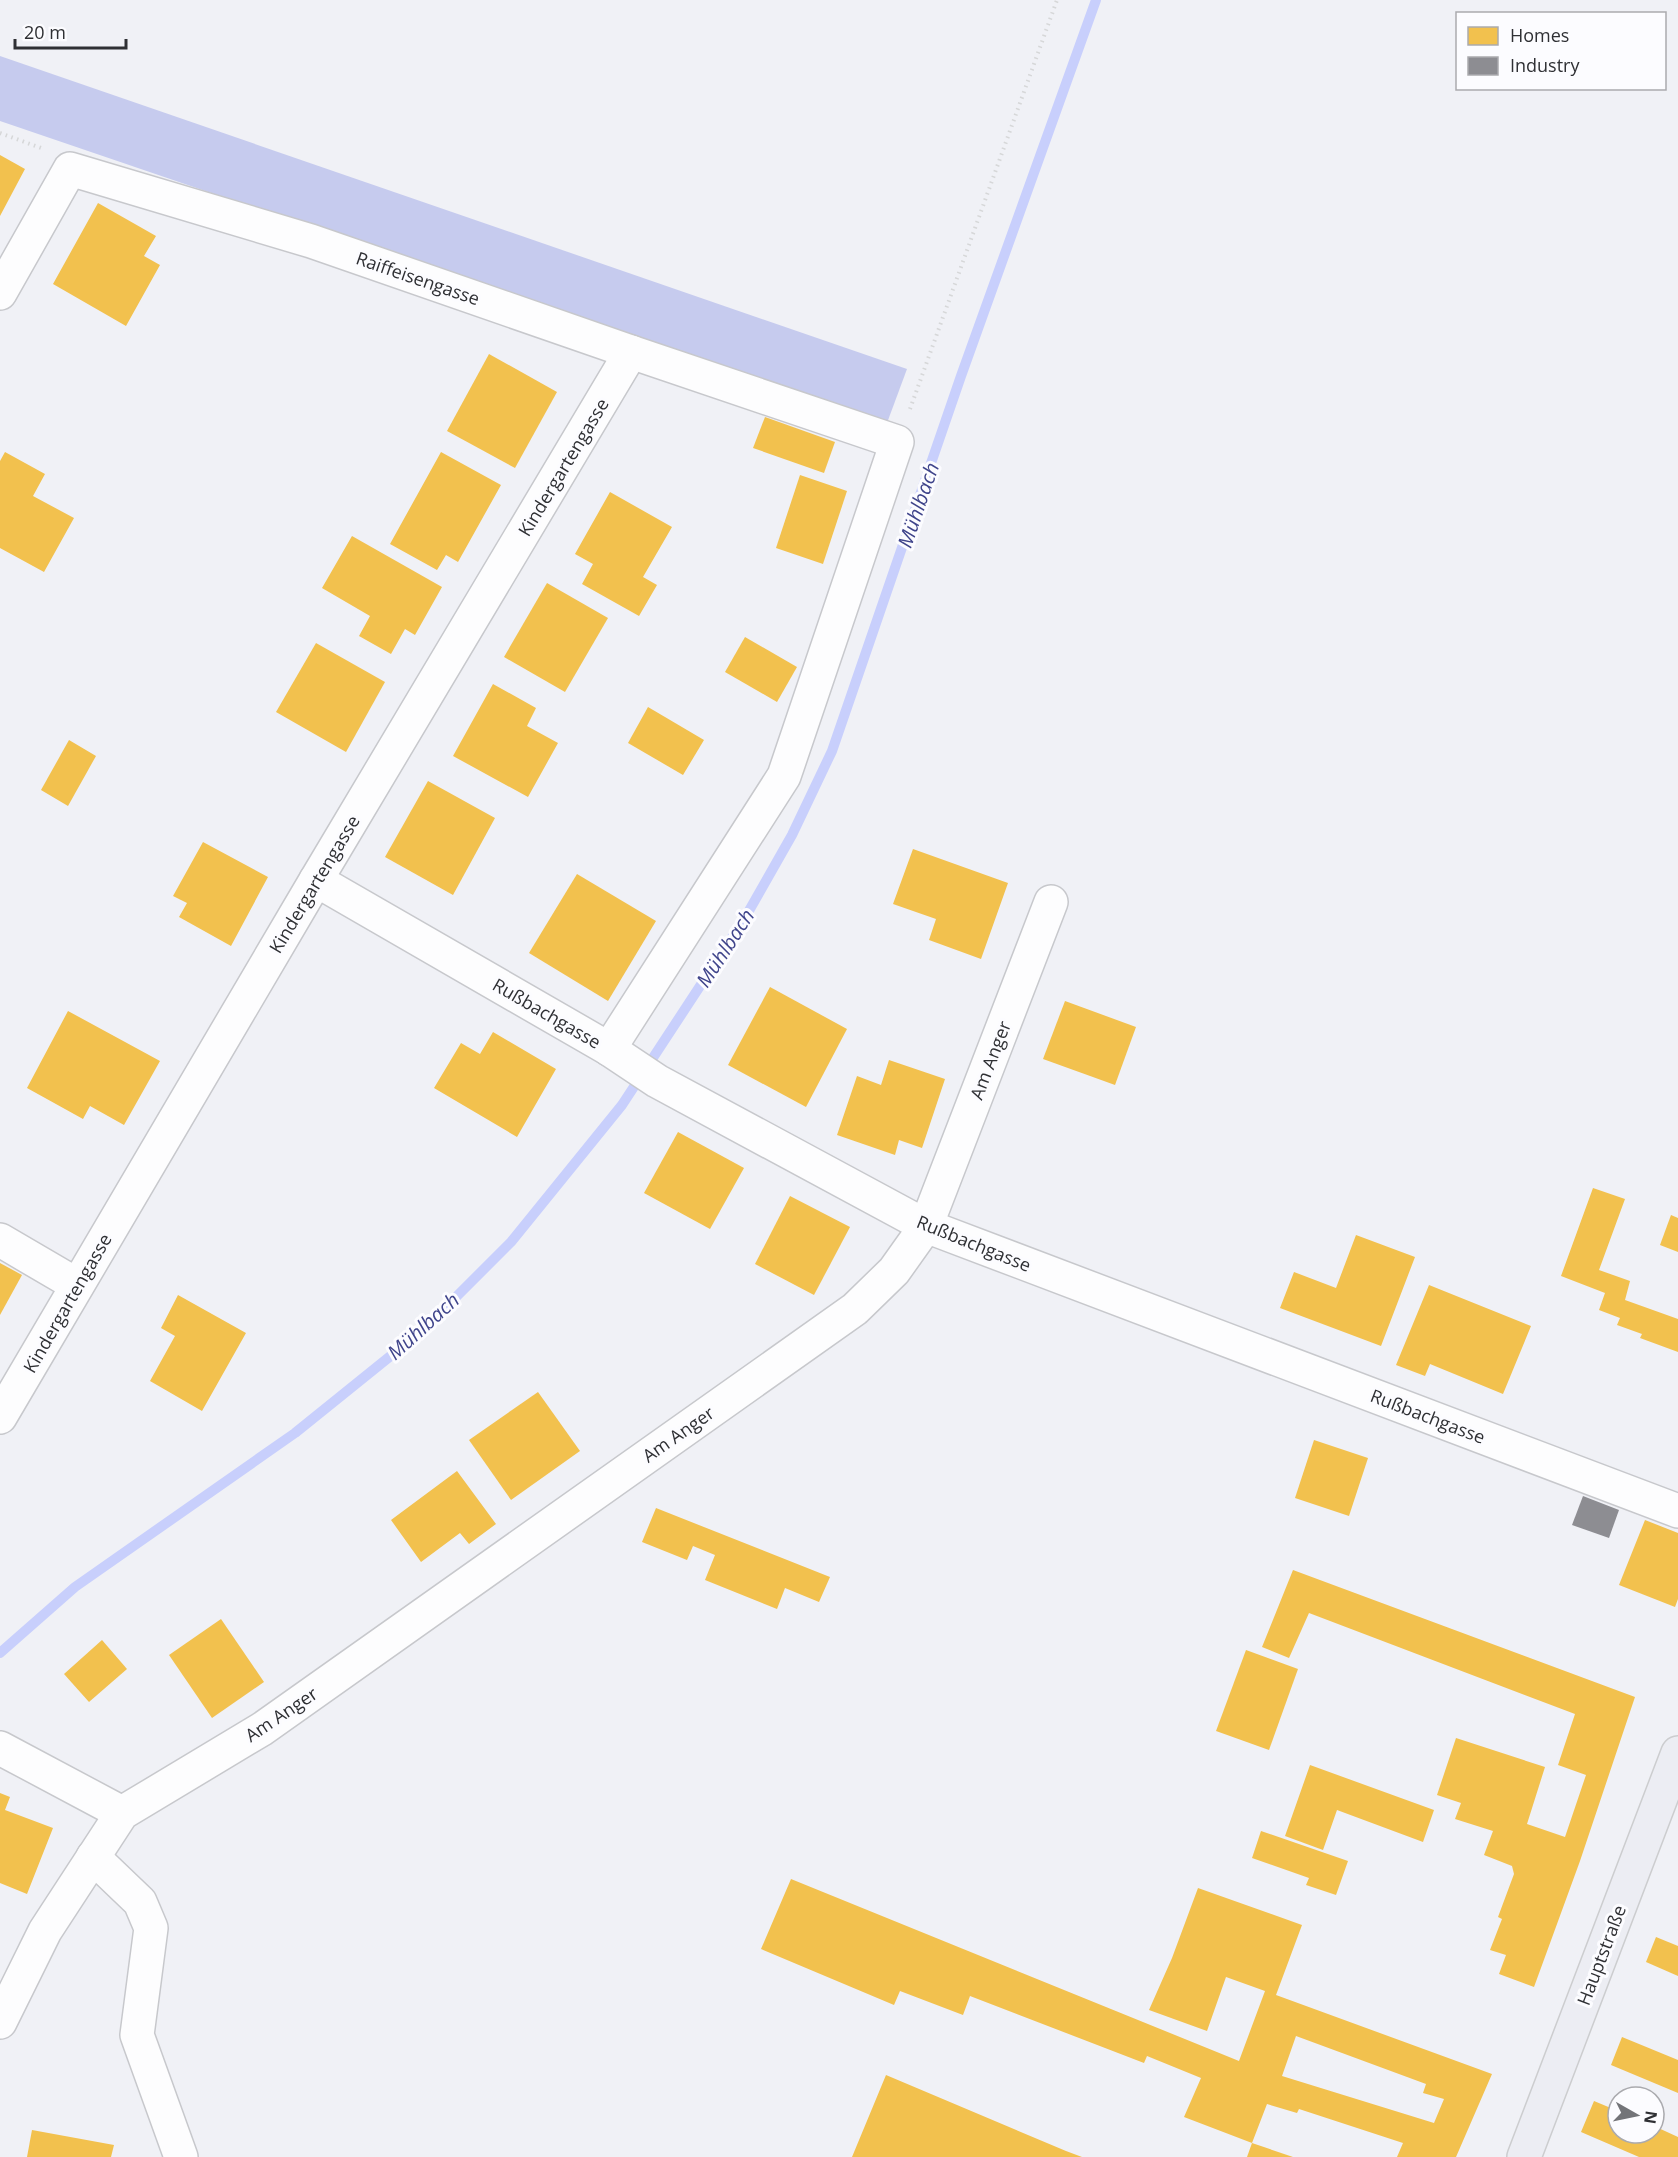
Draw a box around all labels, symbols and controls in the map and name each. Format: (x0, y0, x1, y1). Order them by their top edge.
scale bar (15, 12, 126, 50)
legend (1456, 12, 1666, 90)
text: 20 m (24, 20, 66, 44)
text: Homes (1510, 23, 1569, 47)
text: Industry (1510, 53, 1580, 77)
street label: Raiffeisengasse (353, 246, 483, 310)
street label: Kindergartengasse (512, 394, 614, 540)
water label: Mühlbach (891, 459, 945, 551)
street label: Kindergartengasse (263, 811, 365, 957)
water label: Mühlbach (690, 904, 760, 992)
street label: Rußbachgasse (489, 972, 605, 1054)
street label: Am Anger (964, 1017, 1016, 1103)
street label: Rußbachgasse (913, 1209, 1035, 1277)
street label: Kindergartengasse (17, 1229, 117, 1377)
water label: Mühlbach (381, 1286, 465, 1366)
street label: Rußbachgasse (1367, 1383, 1489, 1449)
street label: Am Anger (637, 1400, 719, 1467)
street label: Am Anger (240, 1681, 322, 1747)
street label: Hauptstraße (1571, 1901, 1631, 2009)
north arrow (1606, 2085, 1666, 2145)
text: N (1639, 2109, 1663, 2125)

